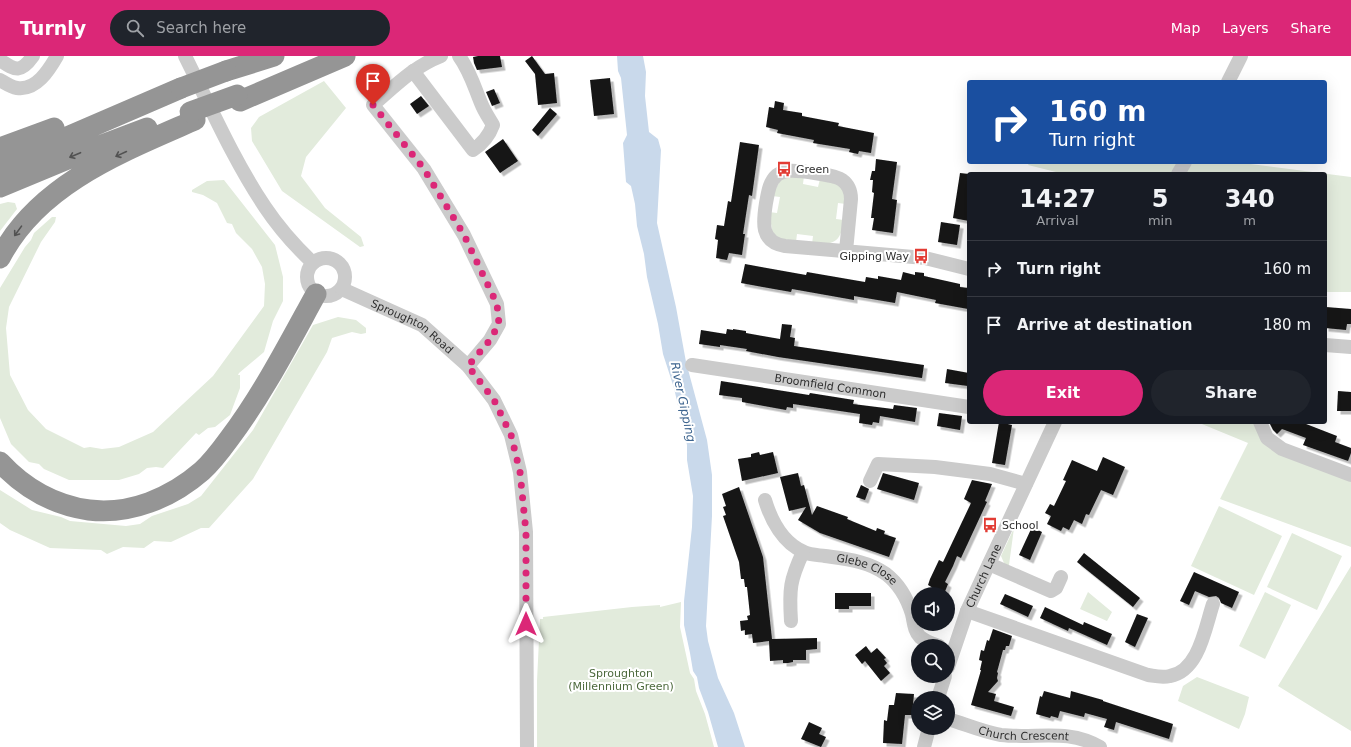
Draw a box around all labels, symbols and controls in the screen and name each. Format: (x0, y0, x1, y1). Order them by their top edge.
search box (110, 10, 390, 46)
text: Turnly (20, 17, 86, 39)
icon: search (124, 17, 146, 39)
text: Search here (156, 19, 246, 37)
text: Map (1171, 20, 1200, 36)
text: Layers (1222, 20, 1269, 36)
text: Share (1291, 20, 1331, 36)
pin (356, 64, 390, 105)
icon: arrive (362, 70, 384, 92)
text: 160 m (1049, 95, 1146, 128)
icon: right (983, 96, 1035, 148)
text: Turn right (1049, 129, 1135, 150)
one-way arrow (115, 151, 127, 158)
one-way arrow (70, 152, 82, 160)
bus stop icon: Green (775, 160, 793, 178)
place label: Green (796, 163, 829, 176)
text: 14:27 (1019, 185, 1096, 213)
text: 5 (1152, 185, 1168, 213)
text: 340 (1225, 185, 1275, 213)
text: Arrival (1036, 213, 1079, 228)
text: min (1148, 213, 1172, 228)
text: m (1243, 213, 1256, 228)
one-way arrow (14, 225, 22, 236)
bus stop icon: Gipping Way (912, 247, 930, 265)
place label: Gipping Way (840, 250, 909, 263)
icon: right (983, 258, 1005, 280)
text: Turn right (1017, 260, 1101, 278)
text: 160 m (1263, 260, 1311, 278)
street label: Sproughton Road (369, 297, 456, 357)
icon: arrive (983, 314, 1005, 336)
text: Arrive at destination (1017, 316, 1192, 334)
text: 180 m (1263, 316, 1311, 334)
water label: River Gipping (668, 361, 698, 444)
button: Exit (983, 370, 1143, 416)
button: Share (1151, 370, 1311, 416)
street label: Broomfield Common (774, 372, 887, 401)
bus stop icon: School (981, 516, 999, 534)
place label: School (1002, 519, 1039, 532)
street label: Church Lane (963, 542, 1004, 610)
street label: Glebe Close (836, 552, 900, 588)
map controls (911, 587, 955, 735)
button: sound (911, 587, 955, 631)
position arrow (505, 603, 547, 645)
button: search (911, 639, 955, 683)
park label: Sproughton (Millennium Green) (568, 667, 674, 693)
button: layers (911, 691, 955, 735)
street label: Church Crescent (977, 724, 1070, 743)

